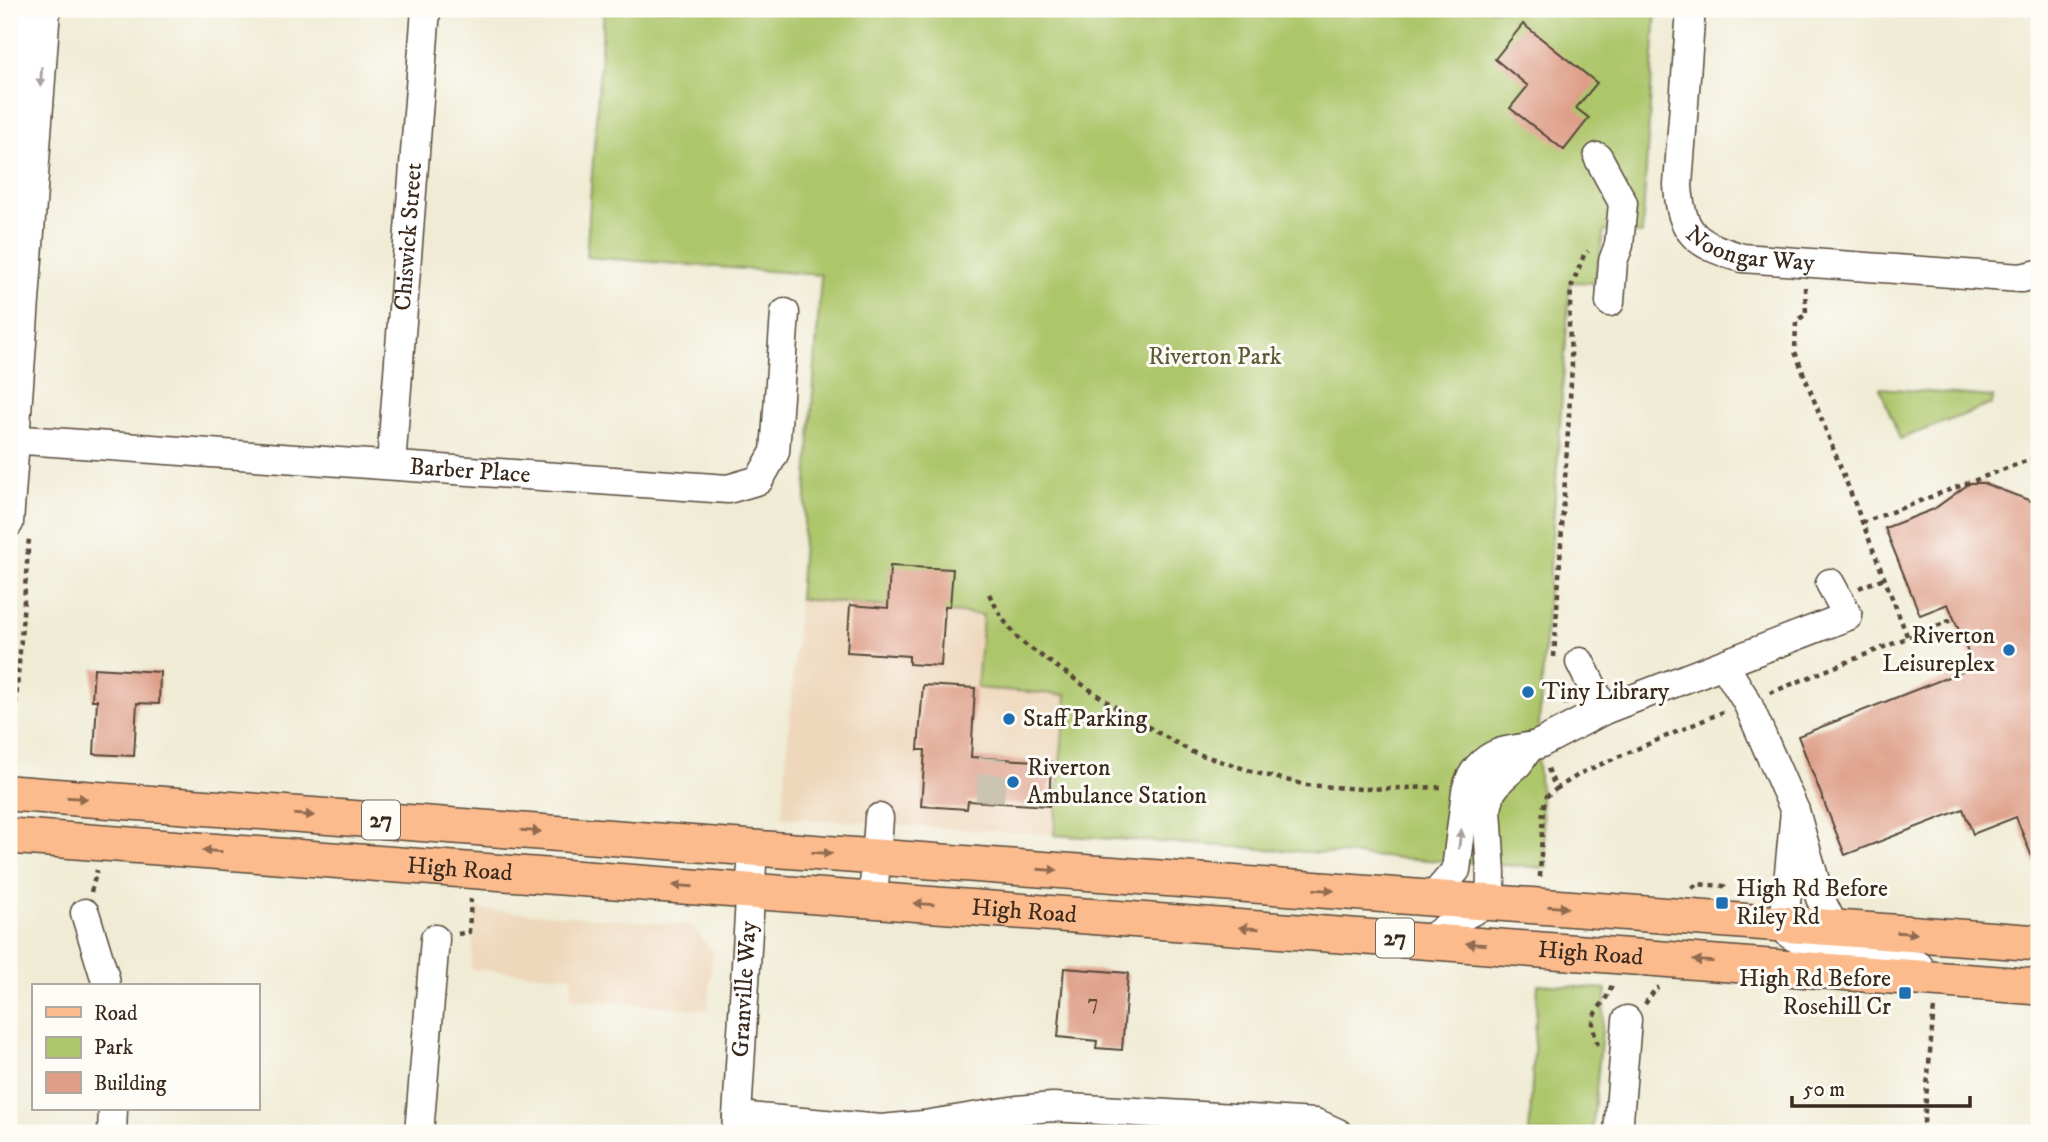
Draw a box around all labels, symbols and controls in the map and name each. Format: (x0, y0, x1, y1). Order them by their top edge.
one-way arrow (35, 66, 46, 88)
street label: Chiswick Street (388, 161, 429, 312)
street label: Noongar Way (1679, 219, 1816, 278)
park label: Riverton Park (1148, 342, 1282, 372)
street label: Barber Place (408, 452, 531, 490)
place label: Riverton Leisureplex (1882, 621, 1995, 679)
marker: Riverton Leisureplex (2001, 642, 2017, 658)
place label: Tiny Library (1542, 677, 1670, 707)
marker: Tiny Library (1520, 684, 1536, 700)
place label: Staff Parking (1023, 704, 1148, 734)
marker: Staff Parking (1001, 711, 1017, 727)
place label: Riverton Ambulance Station (1027, 753, 1207, 811)
marker: Riverton Ambulance Station (1005, 774, 1021, 790)
one-way arrow (66, 793, 88, 804)
road number: 27 (362, 800, 400, 840)
one-way arrow (293, 810, 315, 821)
one-way arrow (520, 826, 542, 837)
one-way arrow (1455, 828, 1466, 850)
one-way arrow (201, 846, 223, 857)
one-way arrow (811, 848, 833, 859)
street label: High Road (406, 851, 513, 888)
one-way arrow (1038, 865, 1060, 876)
place label: High Rd Before Riley Rd (1736, 874, 1888, 932)
one-way arrow (672, 880, 694, 891)
one-way arrow (1313, 885, 1335, 896)
street label: High Road (970, 893, 1078, 930)
marker: High Rd Before Riley Rd (1714, 895, 1730, 911)
one-way arrow (913, 898, 935, 909)
one-way arrow (1547, 902, 1569, 913)
road number: 27 (1376, 918, 1414, 958)
street label: Granville Way (726, 920, 764, 1058)
one-way arrow (1238, 922, 1260, 933)
one-way arrow (1896, 928, 1918, 939)
street label: High Road (1537, 935, 1644, 973)
one-way arrow (1464, 938, 1486, 949)
one-way arrow (1691, 955, 1713, 966)
place label: High Rd Before Rosehill Cr (1739, 964, 1891, 1022)
legend (32, 984, 259, 1110)
marker: High Rd Before Rosehill Cr (1897, 985, 1913, 1001)
house number: 7 (1087, 990, 1099, 1016)
text: Road (94, 1001, 138, 1027)
text: Park (94, 1035, 134, 1061)
scale bar (1792, 1065, 1971, 1109)
text: Building (94, 1071, 167, 1097)
text: 50 m (1803, 1077, 1845, 1103)

